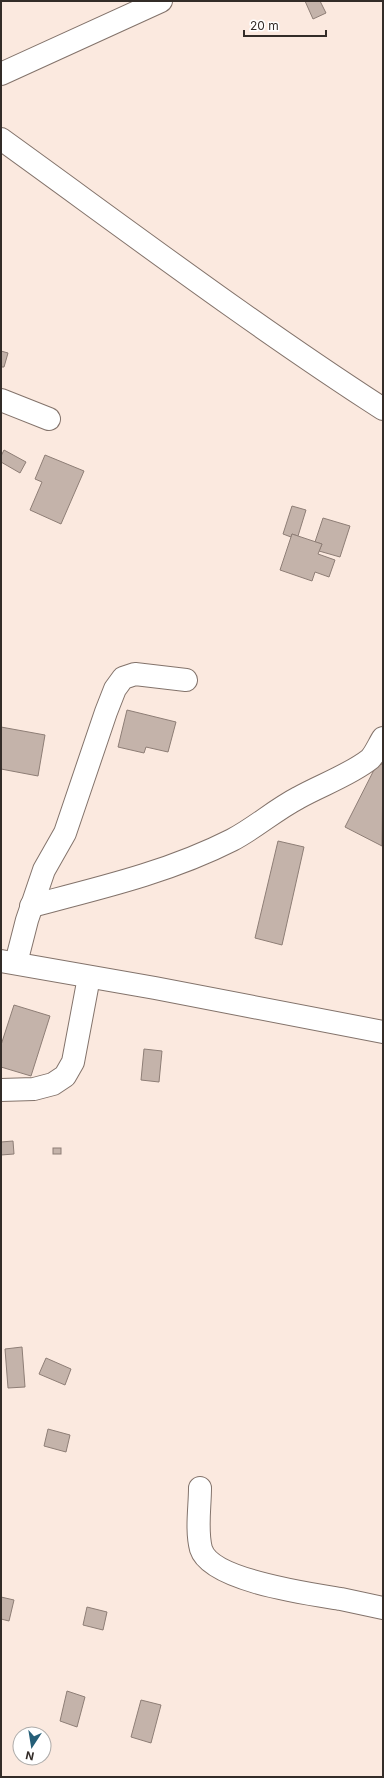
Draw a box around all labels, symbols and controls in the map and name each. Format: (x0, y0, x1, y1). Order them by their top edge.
scale bar (244, 12, 326, 38)
text: 20 m (250, 18, 279, 33)
north arrow (12, 1726, 52, 1766)
text: N (24, 1748, 35, 1764)

